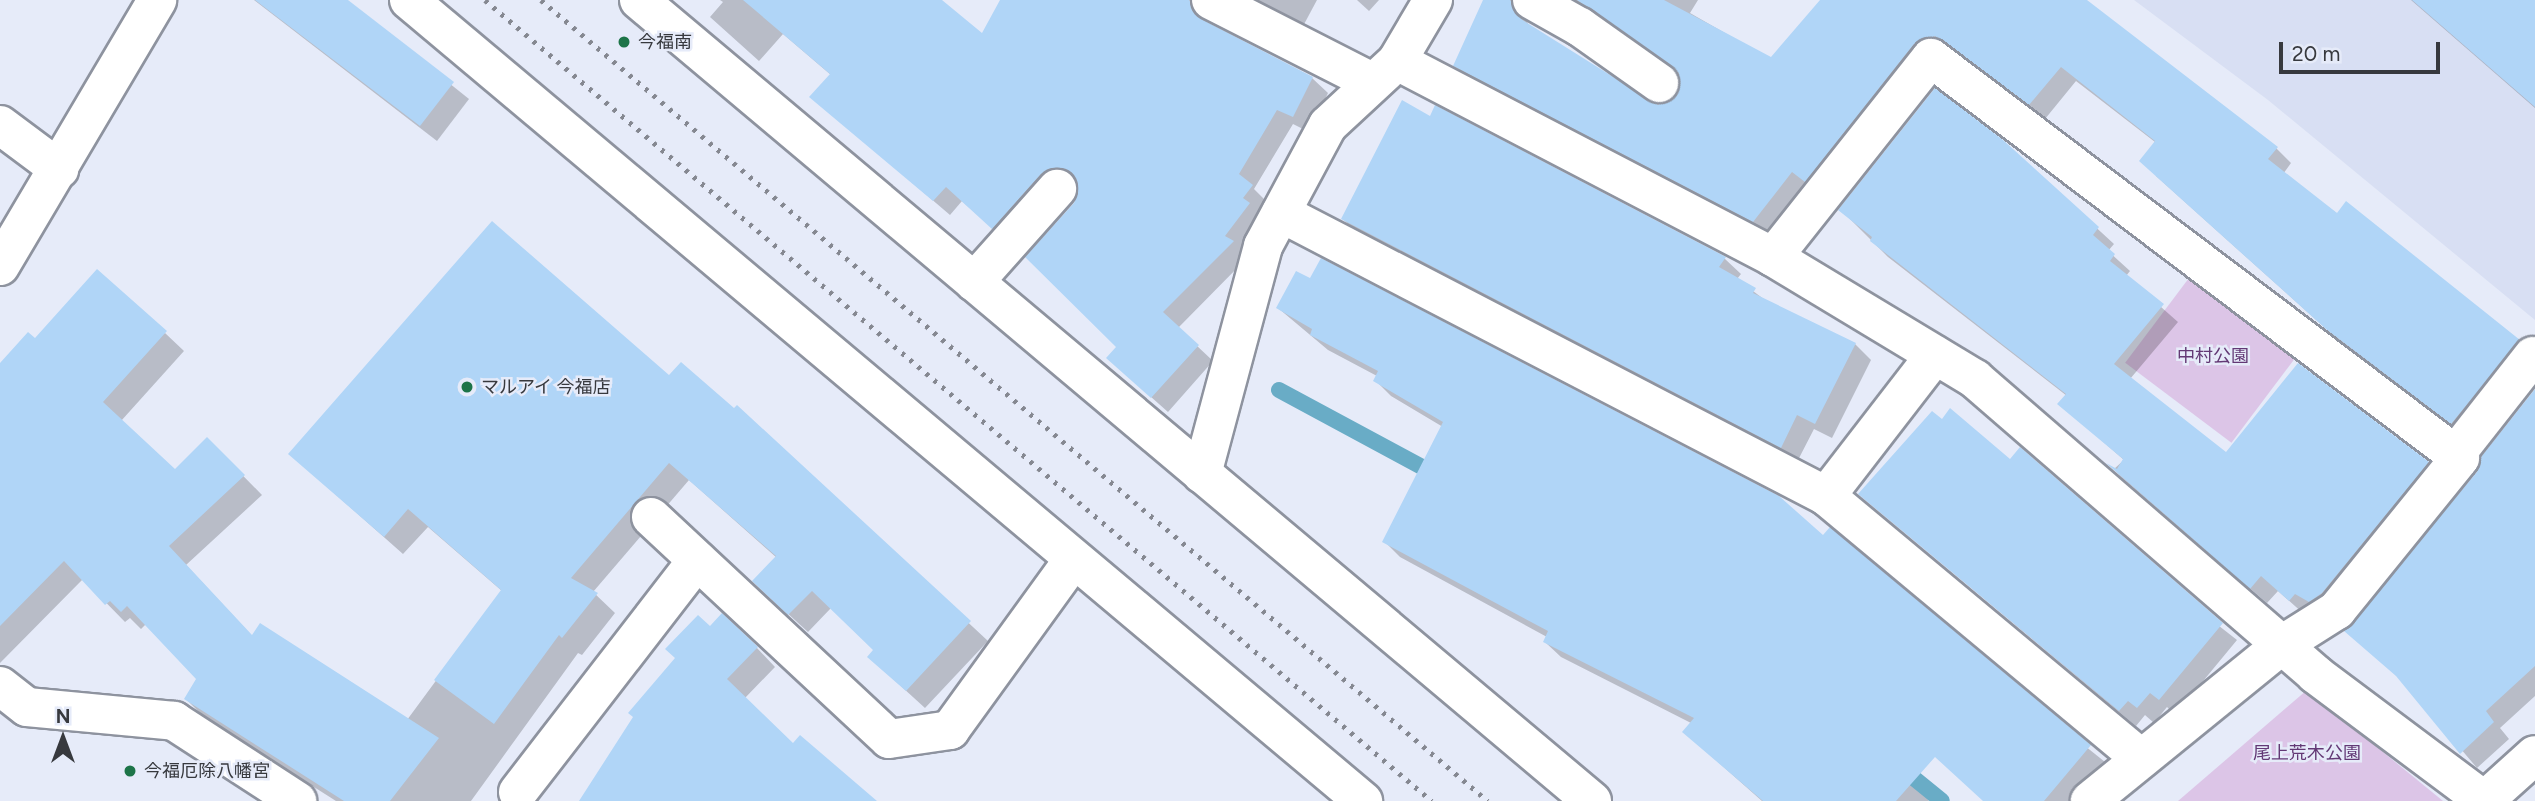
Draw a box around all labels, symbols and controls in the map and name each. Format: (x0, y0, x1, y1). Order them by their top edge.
scale bar (2283, 28, 2444, 72)
place label: 今福南 (638, 31, 692, 53)
marker: 今福南 (616, 34, 632, 50)
text: 20 m (2292, 41, 2340, 66)
park label: 中村公園 (2177, 345, 2249, 367)
place label: マルアイ 今福店 (481, 376, 611, 398)
marker: マルアイ 今福店 (459, 379, 475, 395)
north arrow (28, 703, 98, 773)
text: N (56, 705, 70, 728)
park label: 尾上荒木公園 (2253, 742, 2361, 764)
place label: 今福厄除八幡宮 (144, 760, 270, 782)
marker: 今福厄除八幡宮 (122, 763, 138, 779)

